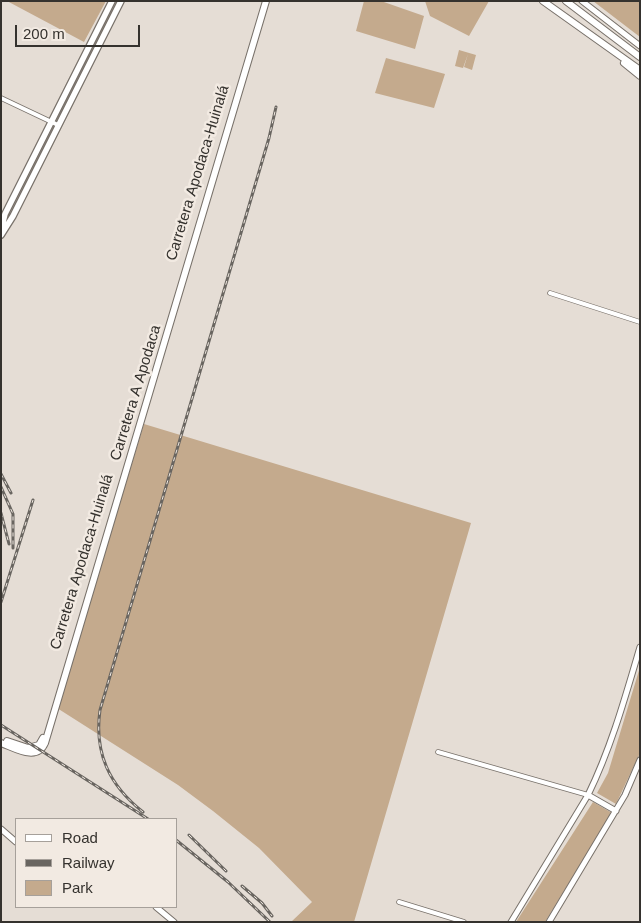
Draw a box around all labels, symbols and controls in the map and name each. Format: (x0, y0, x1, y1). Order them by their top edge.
scale bar (18, 15, 142, 47)
text: 200 m (23, 25, 65, 42)
street label: Carretera Apodaca-Huinalá (163, 83, 233, 263)
street label: Carretera A Apodaca (107, 323, 165, 463)
street label: Carretera Apodaca-Huinalá (47, 472, 117, 652)
legend (15, 818, 178, 908)
text: Road (62, 829, 98, 846)
text: Railway (62, 854, 115, 871)
text: Park (62, 879, 93, 896)

